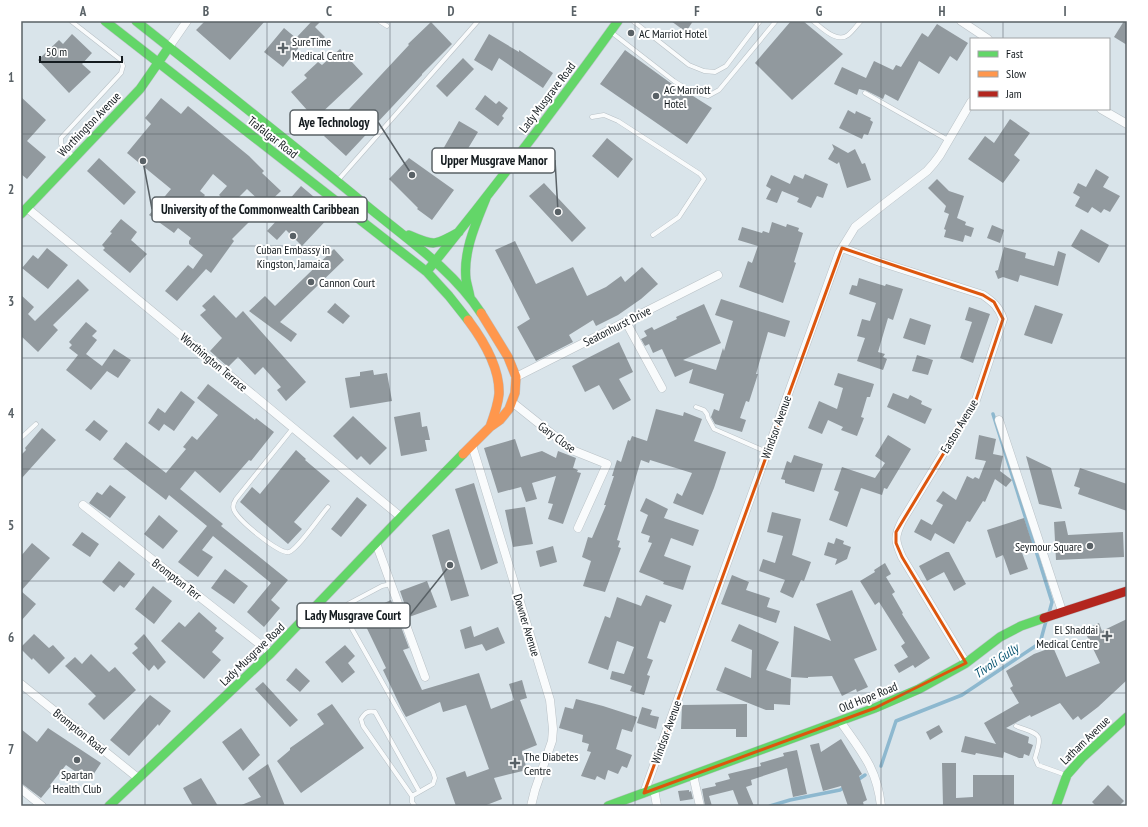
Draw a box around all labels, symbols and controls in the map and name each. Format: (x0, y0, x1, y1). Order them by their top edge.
text: A (79, 3, 87, 20)
text: B (203, 3, 209, 20)
text: C (326, 3, 332, 20)
text: D (448, 3, 455, 20)
text: E (571, 3, 577, 20)
text: F (694, 3, 700, 20)
text: G (816, 3, 823, 20)
text: H (939, 3, 946, 20)
text: I (1063, 3, 1067, 20)
place label: AC Marriot Hotel (639, 26, 708, 41)
marker: AC Marriot Hotel (626, 28, 636, 38)
place label: SureTime Medical Centre (292, 34, 354, 63)
scale bar (40, 38, 122, 64)
legend (970, 38, 1110, 110)
marker: SureTime Medical Centre (277, 42, 289, 54)
text: 50 m (46, 44, 67, 59)
text: Fast (1006, 46, 1024, 61)
street label: Lady Musgrave Road (516, 59, 578, 135)
text: Slow (1006, 66, 1027, 81)
text: 1 (8, 69, 14, 86)
place label: AC Marriott Hotel (664, 82, 711, 111)
text: Jam (1005, 86, 1022, 101)
street label: Worthington Avenue (54, 88, 124, 160)
marker: AC Marriott Hotel (651, 91, 661, 101)
callout: Aye Technology (290, 110, 378, 135)
street label: Trafalgar Road (245, 113, 301, 161)
text: Aye Technology (297, 114, 370, 131)
callout: Upper Musgrave Manor (432, 148, 555, 173)
text: Upper Musgrave Manor (440, 152, 548, 169)
text: 2 (8, 181, 14, 198)
callout: University of the Commonwealth Caribbean (152, 197, 367, 222)
text: University of the Commonwealth Caribbean (161, 201, 359, 218)
marker: Cuban Embassy in Kingston, Jamaica (288, 231, 298, 241)
place label: Cuban Embassy in Kingston, Jamaica (256, 242, 330, 271)
place label: Cannon Court (319, 275, 376, 290)
marker: Cannon Court (306, 277, 316, 287)
text: 3 (8, 293, 14, 310)
street label: Seatonhurst Drive (581, 302, 653, 349)
street label: Worthington Terrace (177, 329, 251, 395)
street label: Windsor Avenue (758, 393, 794, 461)
street label: Easton Avenue (937, 396, 981, 456)
text: 4 (8, 405, 15, 422)
street label: Gary Close (535, 418, 579, 456)
text: 5 (8, 517, 14, 534)
place label: Seymour Square (1015, 539, 1082, 554)
marker: Seymour Square (1085, 541, 1095, 551)
street label: Brompton Terr (149, 555, 205, 603)
street label: Downer Avenue (510, 592, 544, 658)
callout: Lady Musgrave Court (297, 603, 410, 628)
text: Lady Musgrave Court (305, 607, 401, 624)
street label: Lady Musgrave Road (216, 619, 288, 689)
place label: El Shaddai Medical Centre (1036, 622, 1098, 651)
text: 6 (8, 629, 14, 646)
marker: El Shaddai Medical Centre (1101, 630, 1113, 642)
water label: Tivoli Gully (970, 639, 1024, 682)
street label: Old Hope Road (836, 678, 900, 716)
street label: Windsor Avenue (648, 698, 684, 766)
street label: Brompton Road (50, 705, 110, 757)
street label: Latham Avenue (1057, 713, 1113, 767)
text: 7 (8, 741, 14, 758)
place label: The Diabetes Centre (524, 749, 578, 778)
marker: Spartan Health Club (72, 755, 82, 765)
marker: The Diabetes Centre (509, 757, 521, 769)
place label: Spartan Health Club (53, 767, 101, 796)

